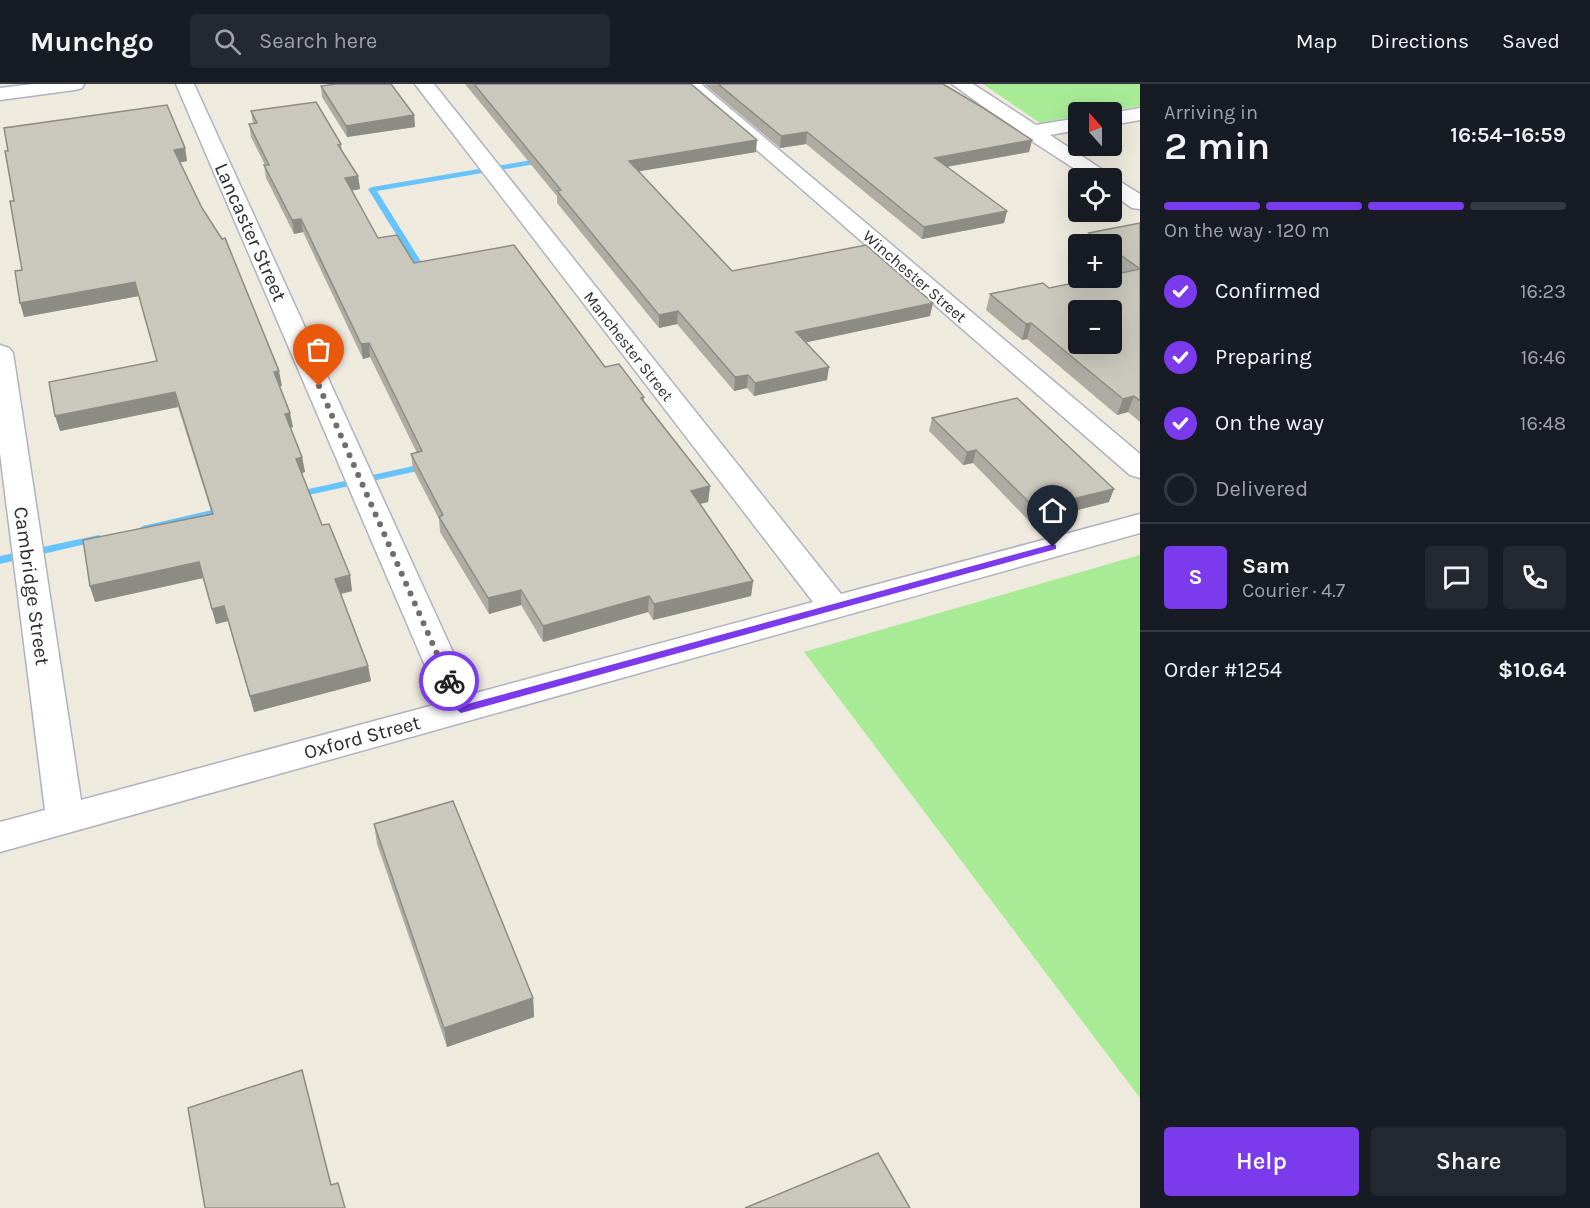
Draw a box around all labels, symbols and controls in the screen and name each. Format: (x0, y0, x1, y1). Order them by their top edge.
search box (190, 14, 610, 68)
text: Munchgo (30, 25, 154, 58)
icon: search (211, 25, 244, 58)
text: Search here (259, 28, 377, 54)
text: Map (1296, 29, 1337, 53)
text: Directions (1370, 29, 1469, 53)
text: Saved (1502, 29, 1560, 53)
text: Arriving in (1164, 101, 1258, 124)
north arrow (1068, 102, 1122, 156)
map controls (1068, 102, 1122, 354)
text: 16:54–16:59 (1450, 122, 1566, 148)
text: 2 min (1164, 123, 1270, 169)
street label: Lancaster Street (210, 159, 292, 305)
button: locate (1068, 168, 1122, 222)
text: On the way · 120 m (1164, 219, 1330, 242)
street label: Winchester Street (859, 226, 970, 327)
button: + (1068, 234, 1122, 288)
icon: check (1164, 275, 1197, 308)
text: Confirmed (1215, 278, 1321, 304)
text: 16:23 (1520, 280, 1566, 303)
street label: Manchester Street (580, 288, 677, 405)
button: − (1068, 300, 1122, 354)
pin (293, 324, 344, 386)
icon: bag (302, 333, 335, 366)
icon: check (1164, 341, 1197, 374)
text: Preparing (1215, 344, 1312, 370)
text: 16:46 (1521, 346, 1566, 369)
icon: check (1164, 407, 1197, 440)
text: On the way (1215, 410, 1324, 436)
text: 16:48 (1520, 412, 1566, 435)
text: Delivered (1215, 476, 1308, 502)
pin (1027, 485, 1078, 547)
icon: home (1036, 494, 1069, 527)
street label: Cambridge Street (9, 505, 54, 667)
button: chat (1425, 546, 1488, 609)
button: phone (1503, 546, 1566, 609)
text: Sam (1242, 553, 1290, 579)
text: S (1188, 564, 1203, 590)
text: Courier · 4.7 (1242, 579, 1345, 602)
courier (419, 651, 479, 711)
text: Order #1254 (1164, 657, 1282, 683)
text: $10.64 (1498, 657, 1566, 683)
icon: bike (433, 665, 466, 698)
street label: Oxford Street (301, 711, 423, 764)
button: Help (1164, 1127, 1359, 1196)
button: Share (1371, 1127, 1566, 1196)

